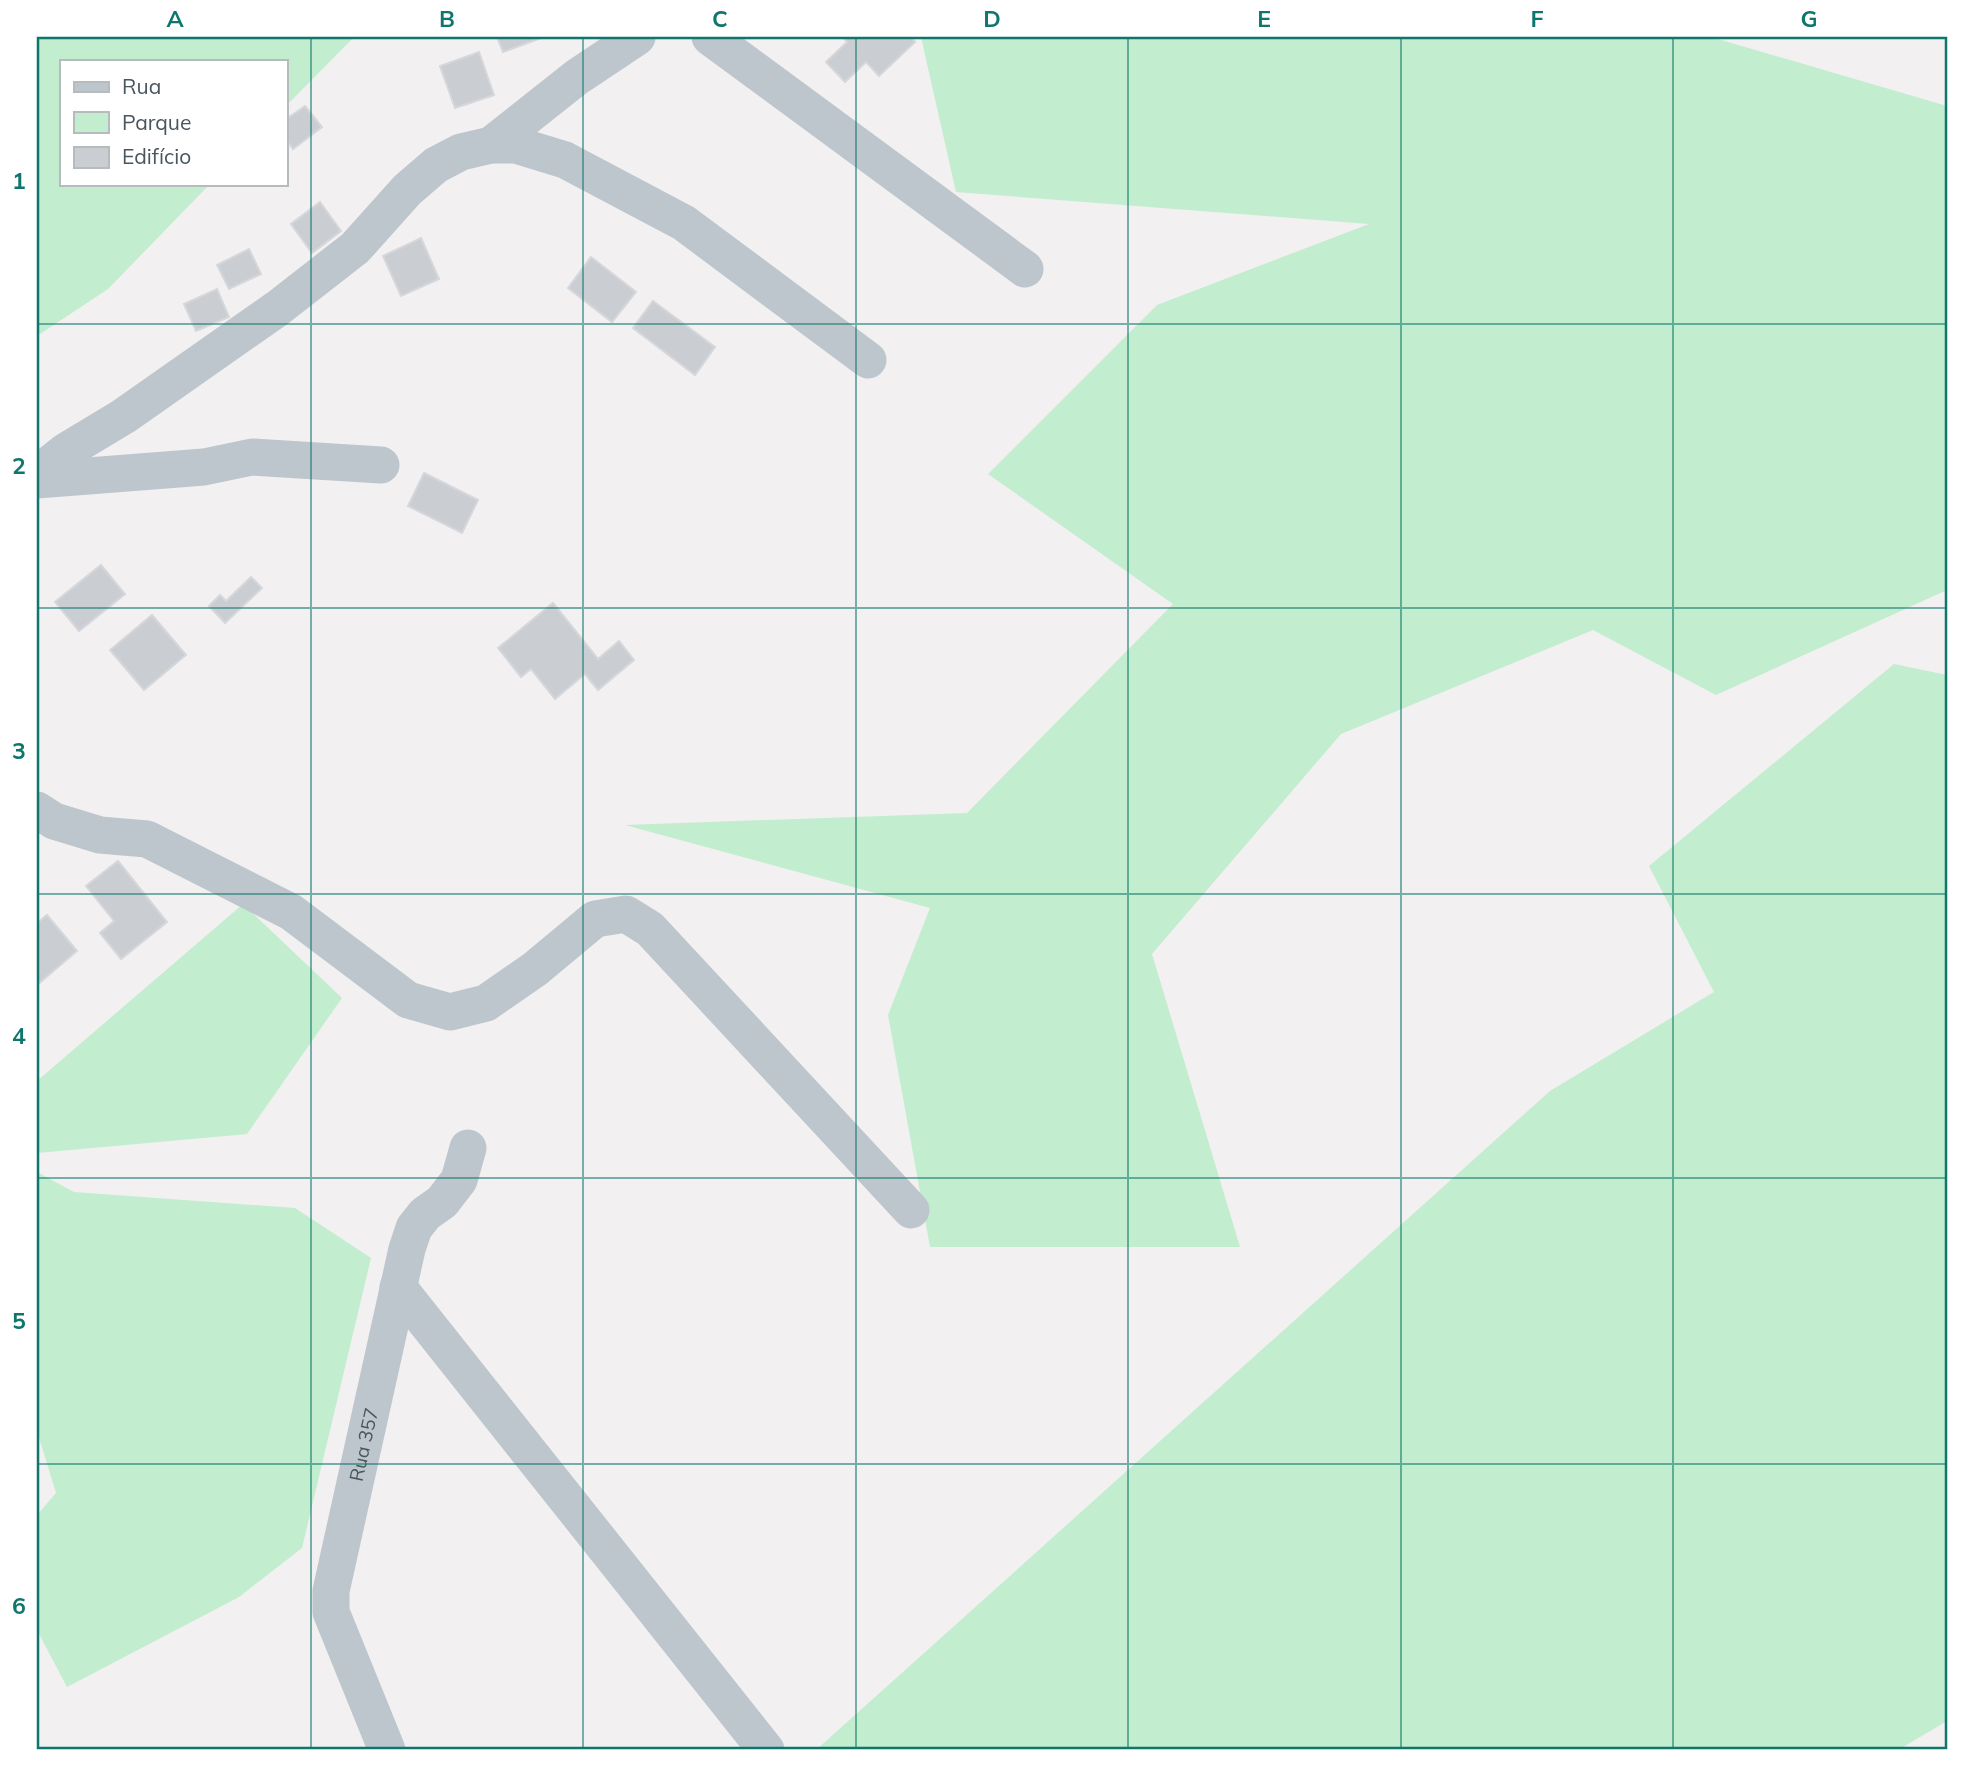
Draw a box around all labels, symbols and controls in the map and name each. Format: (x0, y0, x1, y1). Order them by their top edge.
text: A (166, 4, 184, 33)
text: B (439, 4, 455, 33)
text: C (712, 4, 728, 33)
text: D (983, 4, 1001, 33)
text: E (1257, 4, 1271, 33)
text: F (1530, 4, 1544, 33)
text: G (1800, 4, 1818, 33)
legend (60, 60, 287, 186)
text: Rua (122, 73, 161, 99)
text: Parque (122, 109, 191, 135)
text: Edifício (122, 143, 191, 169)
text: 1 (12, 166, 26, 195)
text: 2 (12, 451, 26, 480)
text: 3 (12, 736, 26, 765)
text: 4 (12, 1021, 26, 1050)
text: 5 (12, 1306, 26, 1335)
street label: Rua 357 (344, 1405, 383, 1484)
text: 6 (12, 1591, 26, 1620)

